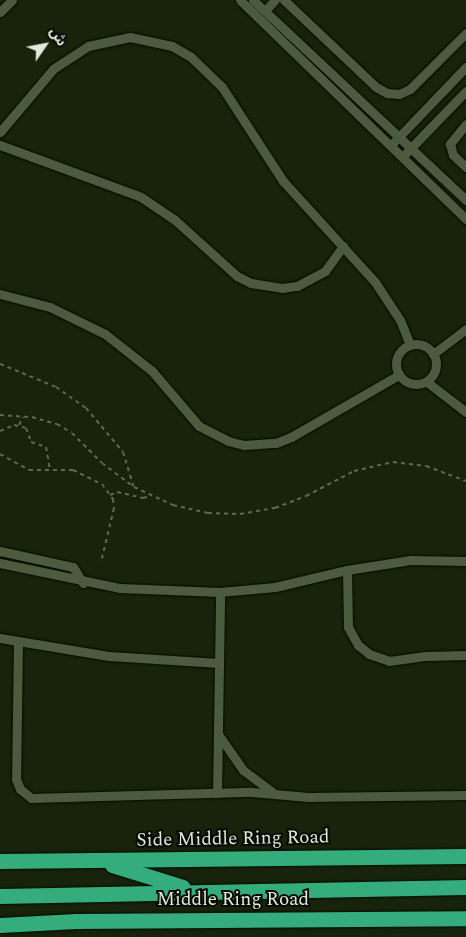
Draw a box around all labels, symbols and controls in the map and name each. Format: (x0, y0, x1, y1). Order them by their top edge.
north arrow (20, 20, 70, 70)
text: ش (44, 23, 72, 50)
street label: Side Middle Ring Road (136, 826, 330, 852)
street label: Middle Ring Road (157, 889, 309, 911)

